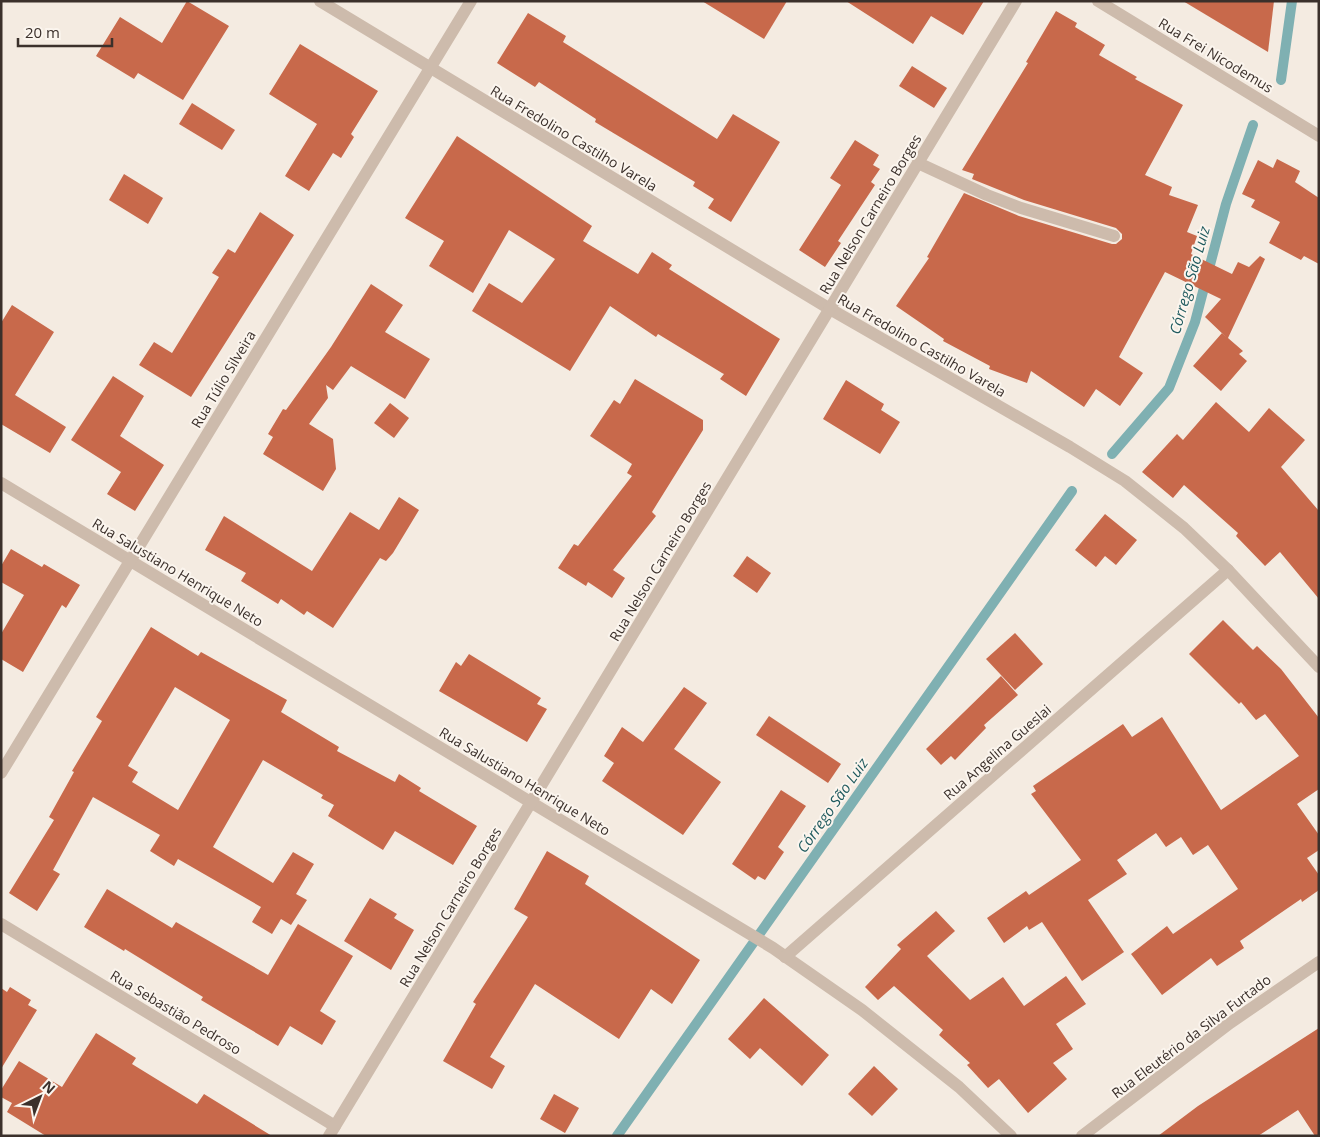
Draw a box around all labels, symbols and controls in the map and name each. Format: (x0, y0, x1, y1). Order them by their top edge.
street label: Rua Frei Nicodemus (1155, 13, 1277, 97)
scale bar (18, 15, 111, 47)
text: 20 m (25, 22, 60, 42)
street label: Rua Fredolino Castilho Varela (487, 81, 661, 195)
street label: Rua Nelson Carneiro Borges (815, 130, 926, 297)
water label: Córrego São Luiz (1164, 223, 1214, 336)
street label: Rua Fredolino Castilho Varela (834, 289, 1010, 401)
street label: Rua Túlio Silveira (186, 327, 260, 431)
street label: Rua Nelson Carneiro Borges (605, 477, 716, 644)
street label: Rua Salustiano Henrique Neto (89, 513, 267, 631)
street label: Rua Angelina Gueslai (939, 700, 1055, 804)
street label: Rua Salustiano Henrique Neto (436, 722, 614, 840)
water label: Córrego São Luiz (792, 753, 872, 856)
street label: Rua Nelson Carneiro Borges (395, 823, 506, 990)
street label: Rua Sebastião Pedroso (107, 965, 245, 1059)
street label: Rua Eleutério da Silva Furtado (1107, 970, 1275, 1102)
north arrow (15, 1072, 65, 1122)
text: N (38, 1076, 60, 1098)

